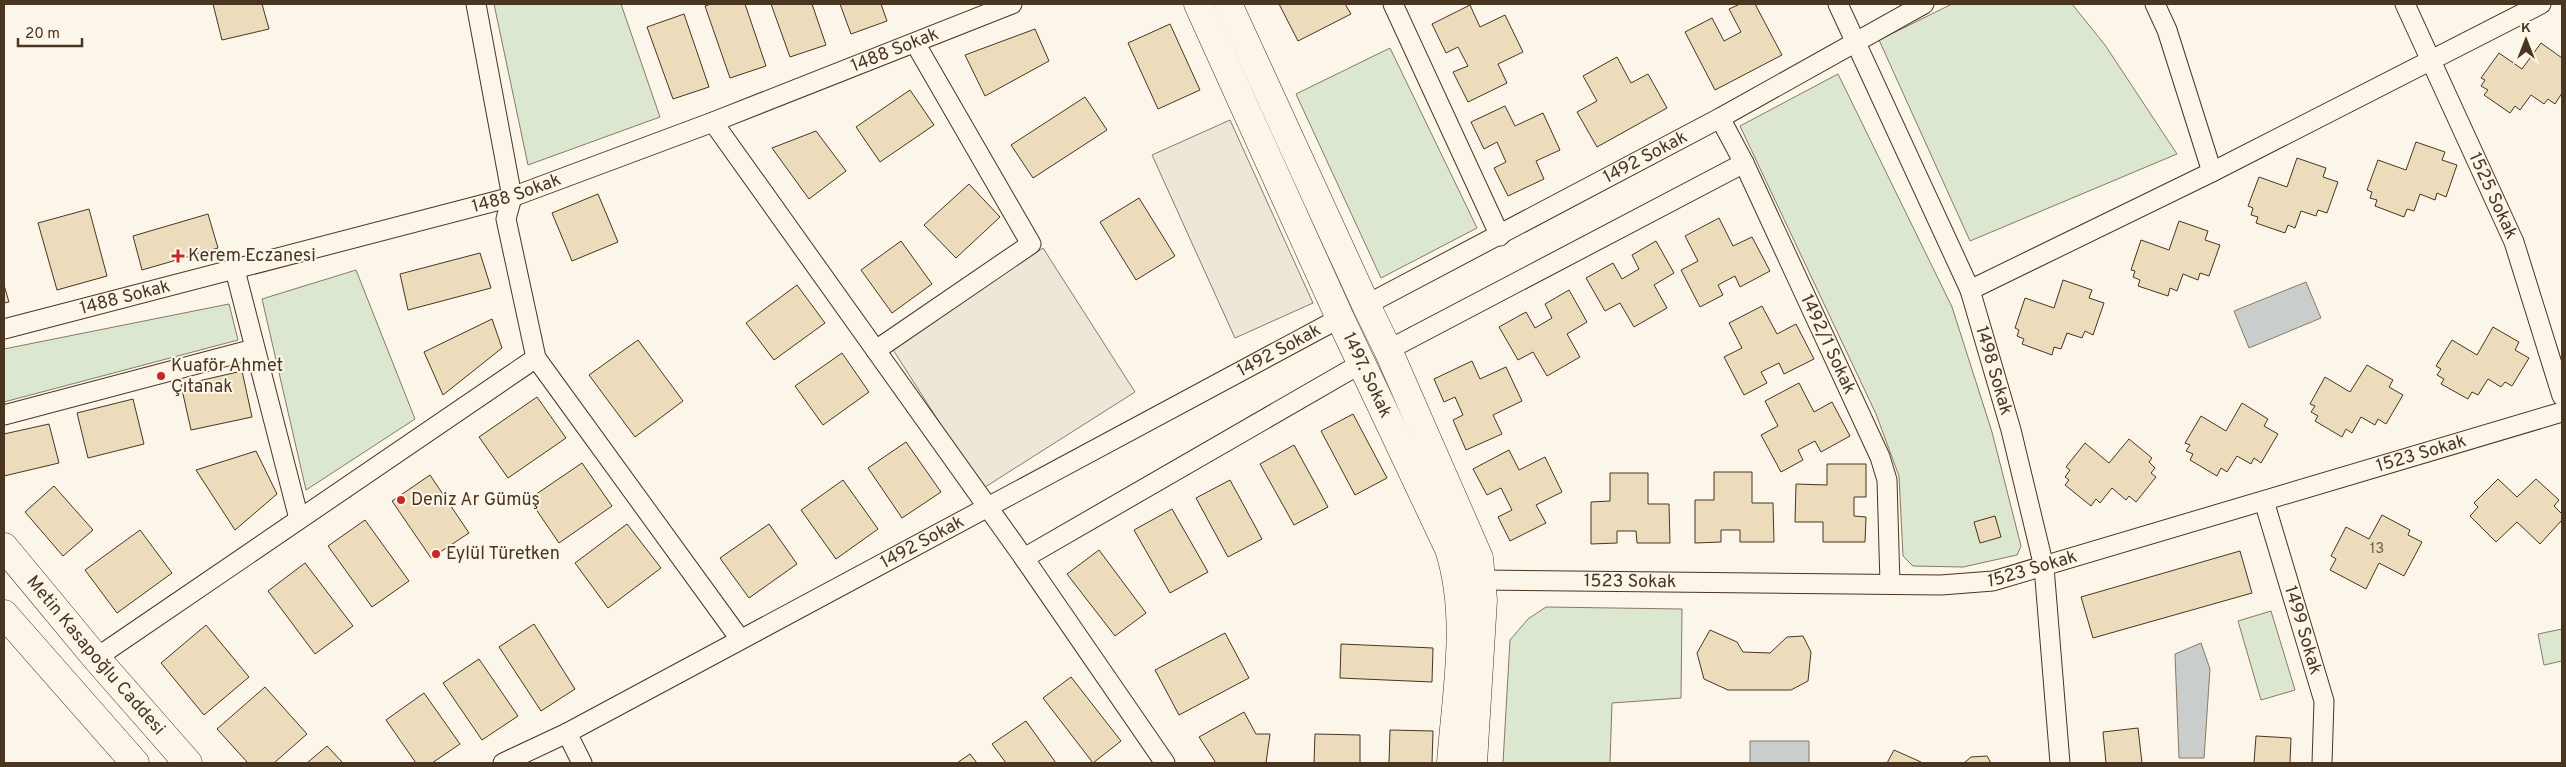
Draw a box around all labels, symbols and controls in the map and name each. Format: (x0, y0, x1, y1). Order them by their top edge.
scale bar (18, 15, 81, 47)
north arrow (2501, 15, 2551, 65)
text: K (2521, 20, 2531, 37)
street label: 1488 Sokak (848, 23, 942, 78)
text: 20 m (25, 25, 60, 44)
street label: 1492 Sokak (1599, 126, 1691, 189)
street label: 1525 Sokak (2463, 149, 2523, 243)
street label: 1488 Sokak (469, 168, 564, 218)
place label: Kerem Eczanesi (188, 245, 316, 268)
marker: Kerem Eczanesi (172, 250, 184, 262)
street label: 1488 Sokak (77, 275, 173, 320)
street label: 1492/1 Sokak (1795, 291, 1861, 398)
street label: 1492 Sokak (1233, 319, 1325, 383)
street label: 1498 Sokak (1970, 323, 2018, 418)
street label: 1497. Sokak (1337, 329, 1397, 422)
place label: Kuaför Ahmet Çıtanak (171, 355, 283, 399)
marker: Kuaför Ahmet Çıtanak (155, 370, 167, 382)
street label: 1523 Sokak (2374, 430, 2469, 478)
place label: Deniz Ar Gümüş (411, 489, 540, 512)
marker: Deniz Ar Gümüş (395, 494, 407, 506)
street label: 1492 Sokak (876, 510, 968, 574)
house number: 13 (2370, 540, 2384, 559)
place label: Eylül Türetken (446, 543, 560, 566)
street label: 1523 Sokak (1987, 545, 2080, 593)
marker: Eylül Türetken (430, 548, 442, 560)
street label: 1523 Sokak (1584, 570, 1676, 594)
street label: Metin Kasapoğlu Caddesi (21, 571, 170, 740)
street label: 1499 Sokak (2279, 583, 2327, 678)

